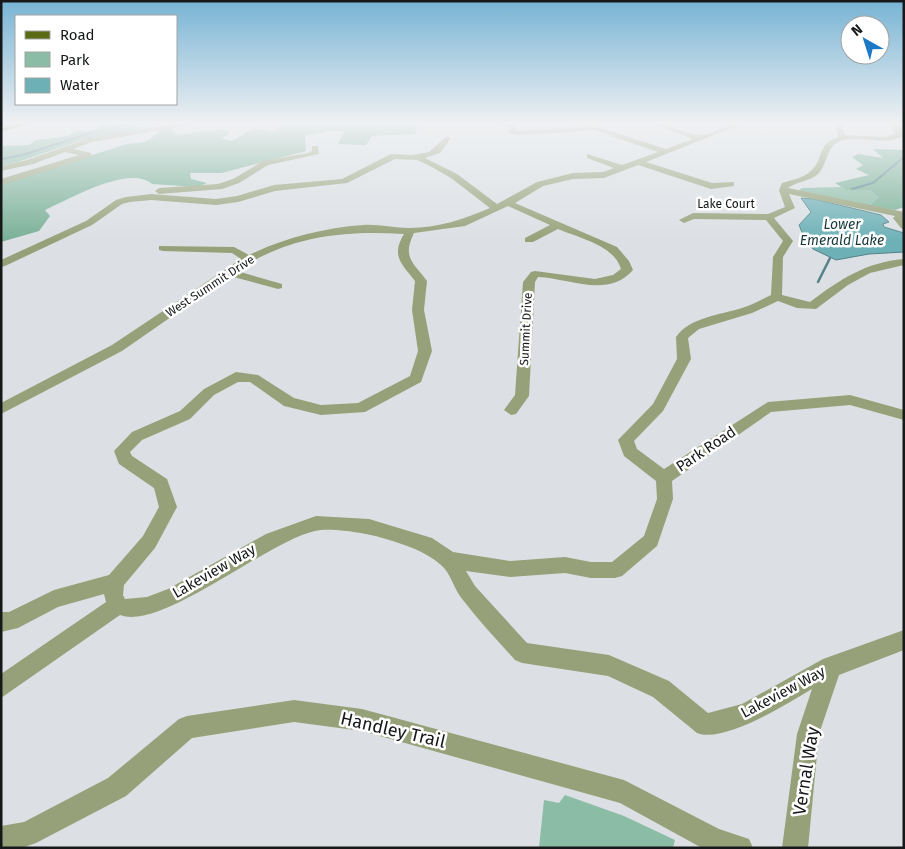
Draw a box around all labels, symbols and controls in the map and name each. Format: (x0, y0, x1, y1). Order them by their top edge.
legend (15, 15, 178, 105)
north arrow (840, 15, 890, 65)
text: N (848, 21, 866, 40)
text: Road (60, 26, 95, 44)
text: Park (60, 51, 90, 69)
text: Water (60, 76, 99, 94)
street label: Lake Court (697, 197, 755, 211)
water label: Lower Emerald Lake (800, 216, 884, 249)
street label: West Summit Drive (163, 252, 257, 320)
street label: Summit Drive (517, 292, 535, 366)
street label: Park Road (673, 422, 739, 476)
street label: Lakeview Way (169, 540, 259, 602)
street label: Lakeview Way (738, 662, 829, 722)
street label: Handley Trail (338, 707, 448, 753)
street label: Vernal Way (788, 725, 824, 817)

